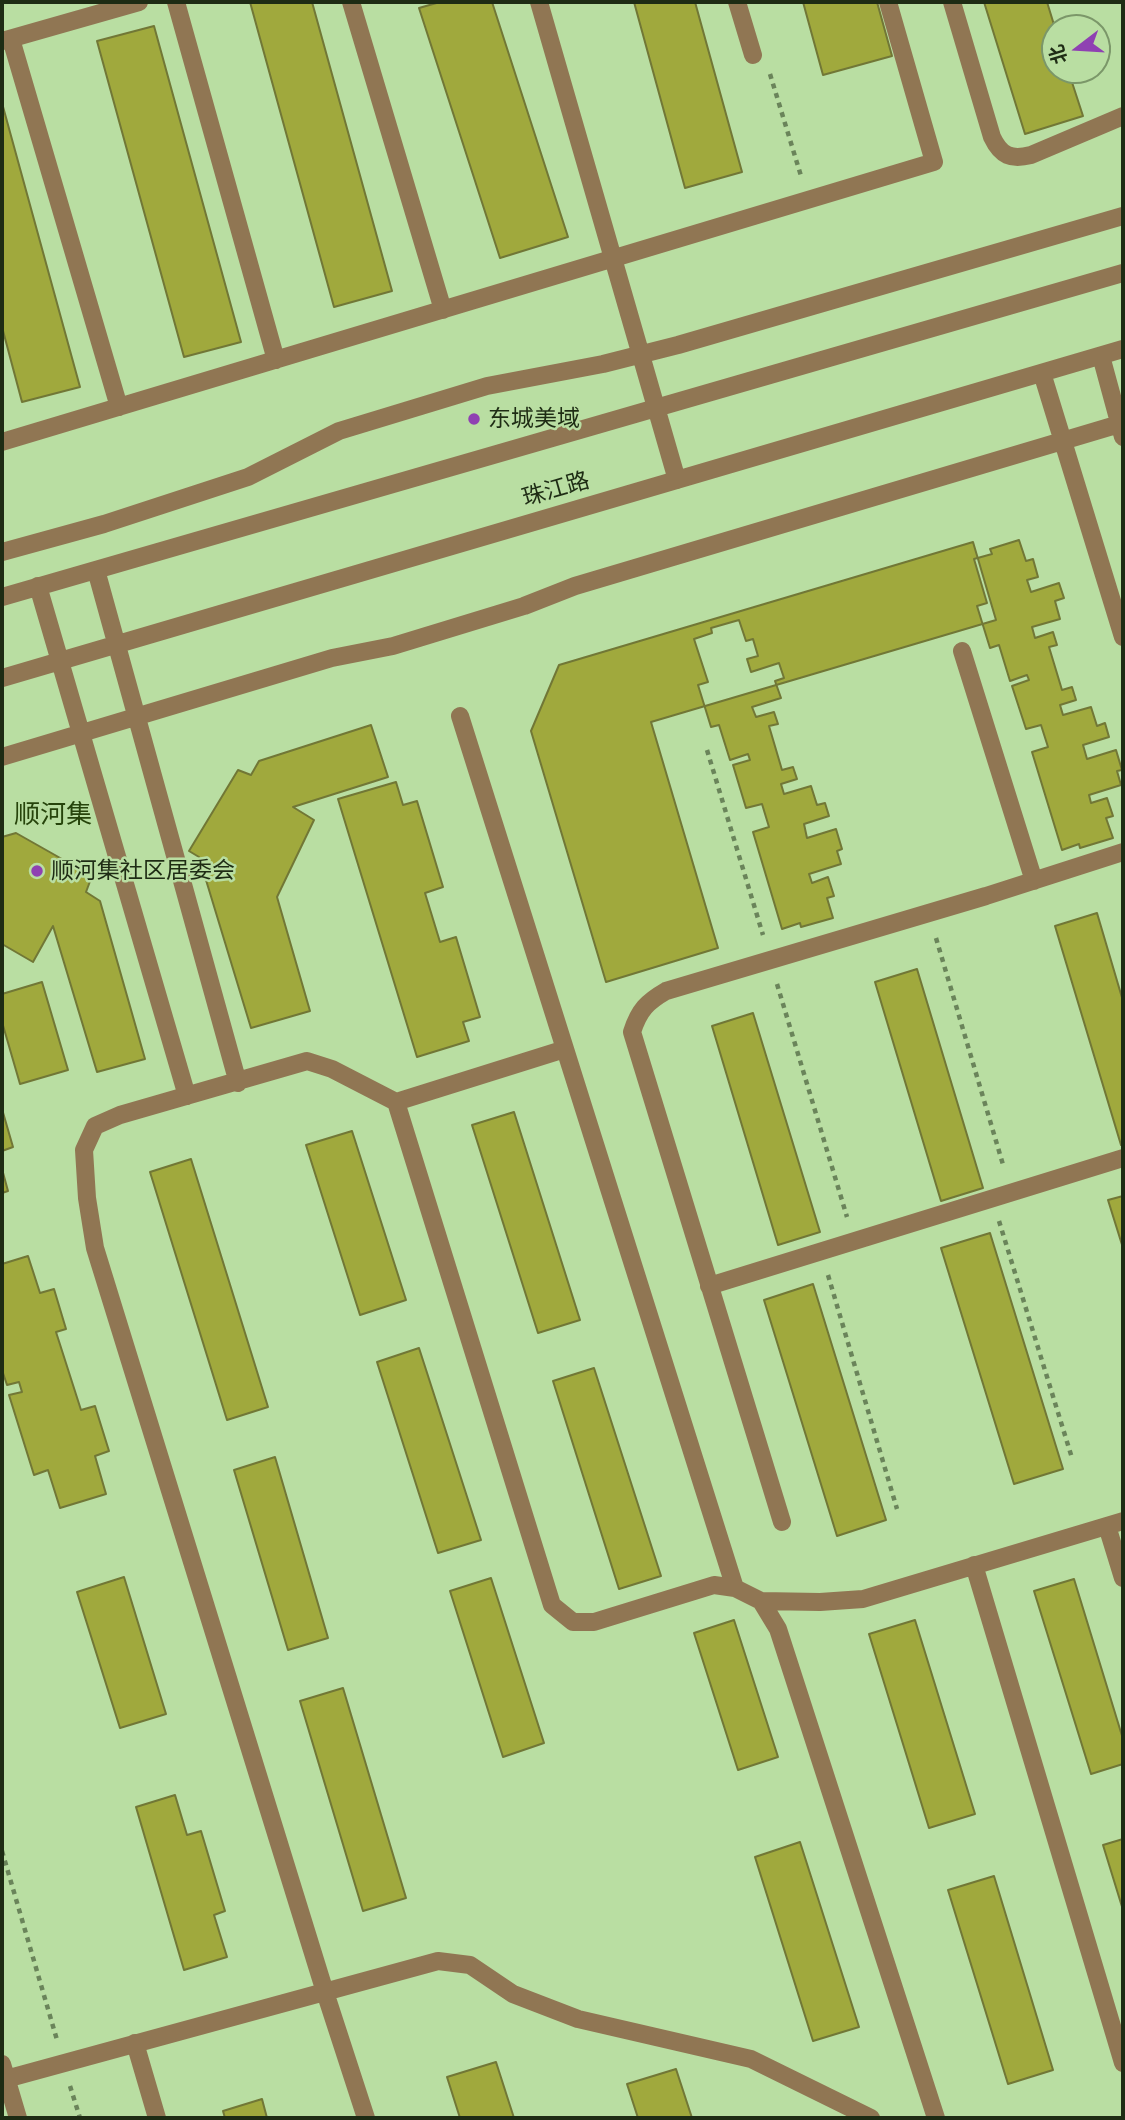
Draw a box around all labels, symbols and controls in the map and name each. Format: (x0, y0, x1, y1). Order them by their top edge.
north arrow (1041, 14, 1111, 84)
text: 北 (1043, 42, 1073, 67)
place label: 东城美域 (488, 405, 580, 433)
marker: 东城美域 (466, 411, 482, 427)
street label: 珠江路 (519, 467, 593, 513)
district label: 顺河集 (14, 800, 92, 832)
place label: 顺河集社区居委会 (51, 857, 235, 885)
marker: 顺河集社区居委会 (29, 863, 45, 879)

